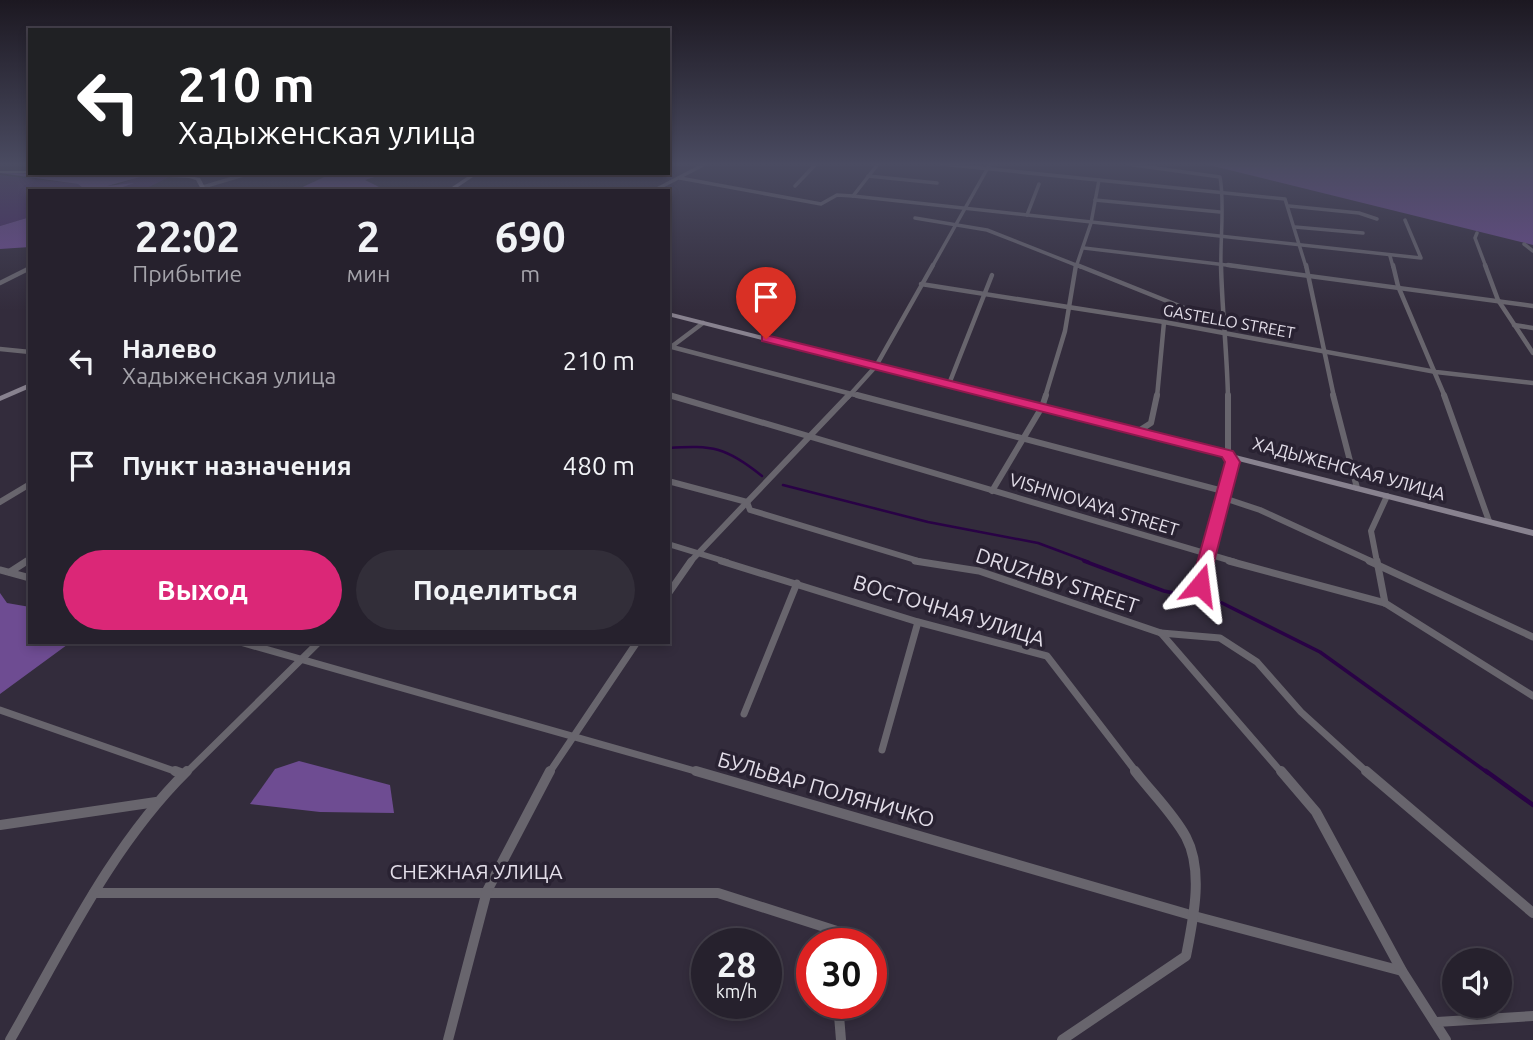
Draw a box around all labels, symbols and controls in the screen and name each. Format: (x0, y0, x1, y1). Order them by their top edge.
icon: left (63, 56, 154, 147)
text: 210 m (178, 56, 315, 111)
text: Хадыженская улица (178, 114, 476, 150)
text: 22:02 (135, 213, 240, 260)
text: 2 (357, 213, 380, 260)
text: 690 (495, 213, 566, 260)
text: Прибытие (132, 261, 242, 286)
text: мин (347, 261, 390, 286)
text: m (520, 261, 540, 286)
pin (736, 267, 796, 339)
icon: arrive (747, 278, 785, 316)
street label: GASTELLO STREET (1162, 301, 1296, 341)
text: Налево (122, 334, 217, 363)
icon: left (63, 342, 101, 380)
text: 210 m (563, 346, 635, 375)
text: Хадыженская улица (122, 363, 336, 388)
street label: ХАДЫЖЕНСКАЯ УЛИЦА (1251, 433, 1448, 503)
icon: arrive (63, 447, 101, 485)
text: Пункт назначения (122, 451, 352, 480)
text: 480 m (563, 451, 635, 480)
street label: VISHNIOVAYA STREET (1007, 469, 1181, 539)
street label: DRUZHBY STREET (973, 542, 1142, 618)
position arrow (1163, 548, 1237, 622)
button: Выход (63, 550, 342, 630)
button: Поделиться (356, 550, 635, 630)
street label: ВОСТОЧНАЯ УЛИЦА (851, 569, 1048, 651)
street label: БУЛЬВАР ПОЛЯНИЧКО (715, 747, 937, 832)
street label: СНЕЖНАЯ УЛИЦА (389, 859, 563, 883)
speed limit sign: 30 (796, 928, 887, 1019)
text: 28 (717, 944, 756, 984)
map controls (1442, 948, 1512, 1018)
button: sound (1442, 948, 1512, 1018)
text: km/h (716, 981, 757, 1001)

